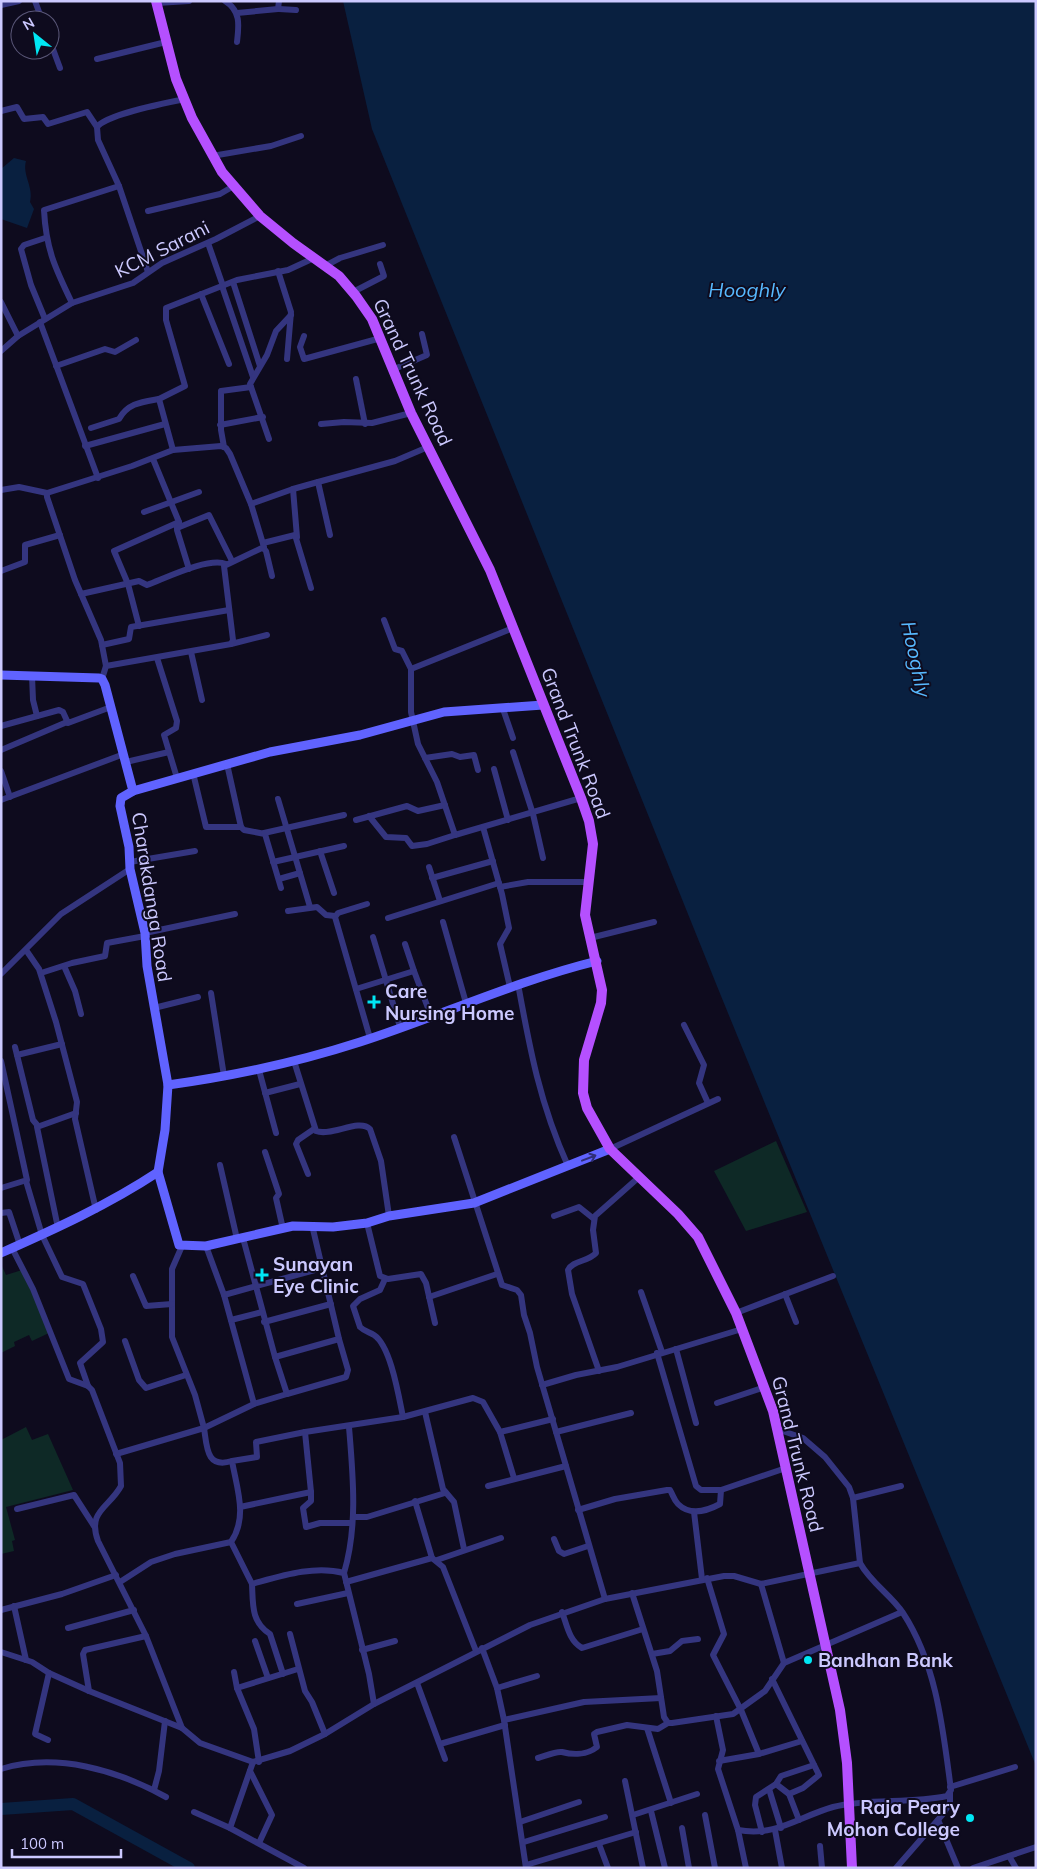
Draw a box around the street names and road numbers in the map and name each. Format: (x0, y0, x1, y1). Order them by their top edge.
street label: KCM Sarani (111, 215, 213, 283)
street label: Grand Trunk Road (368, 294, 458, 450)
street label: Grand Trunk Road (536, 664, 616, 822)
street label: Charakdanga Road (127, 810, 177, 984)
street label: Grand Trunk Road (767, 1374, 829, 1534)

